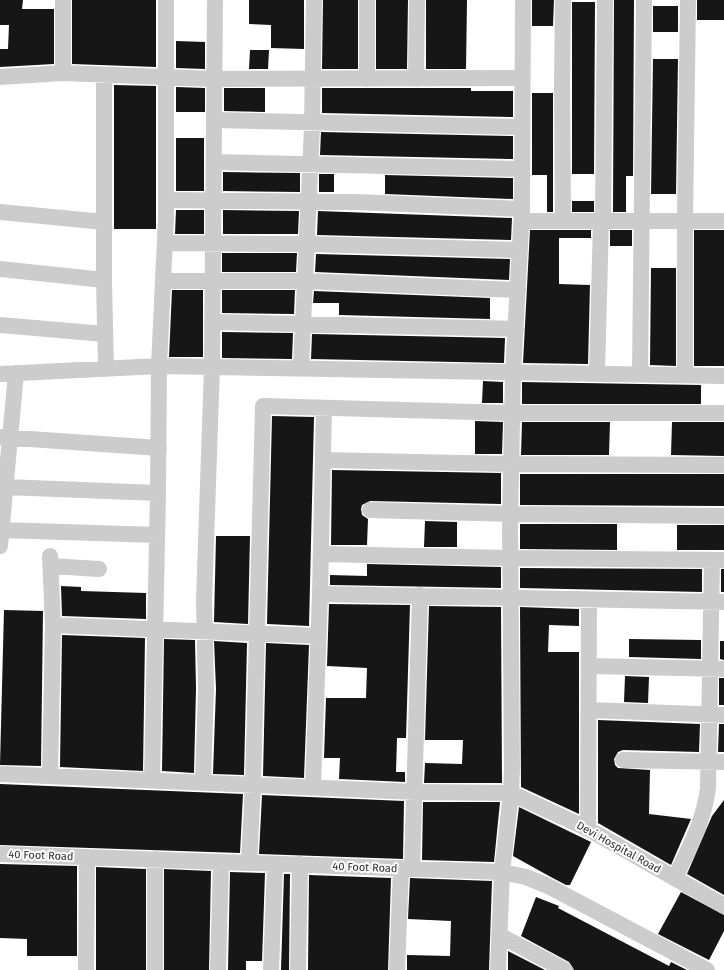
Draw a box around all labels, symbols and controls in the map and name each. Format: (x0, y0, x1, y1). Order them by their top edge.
street label: Devi Hospital Road (574, 819, 663, 876)
street label: 40 Foot Road (8, 848, 74, 863)
street label: 40 Foot Road (332, 860, 398, 875)

